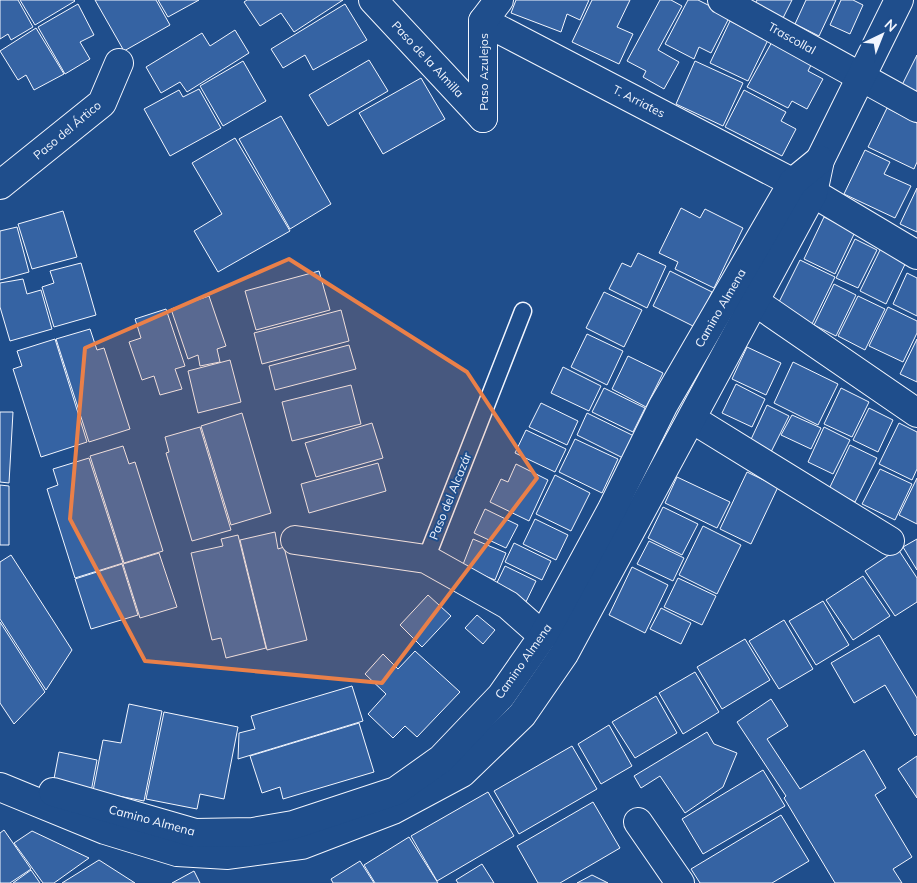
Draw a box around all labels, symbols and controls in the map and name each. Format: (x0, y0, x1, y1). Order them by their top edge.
north arrow (857, 10, 907, 60)
text: N (881, 15, 901, 36)
street label: Paso de la Almilla (389, 18, 467, 100)
street label: Trascollal (766, 19, 818, 57)
street label: Paso Azulejos (476, 33, 491, 111)
street label: T. Arriates (610, 81, 668, 121)
street label: Paso del Ártico (30, 97, 104, 163)
street label: Camino Almena (691, 266, 749, 350)
street label: Paso del Alcazár (426, 450, 475, 542)
street label: Camino Almena (491, 620, 555, 702)
street label: Camino Almena (107, 801, 197, 839)

